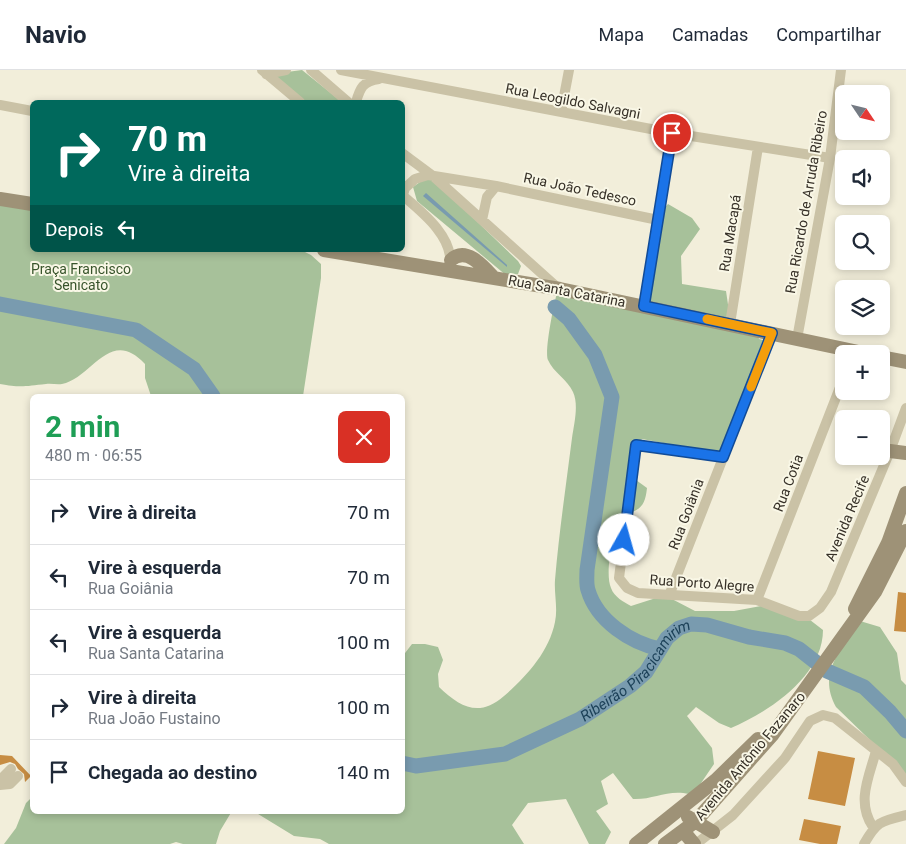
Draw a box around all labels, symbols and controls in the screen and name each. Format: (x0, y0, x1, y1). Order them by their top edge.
text: Navio (25, 21, 87, 49)
text: Mapa (599, 24, 644, 45)
text: Camadas (672, 24, 748, 45)
text: Compartilhar (776, 24, 881, 45)
street label: Rua Leogildo Salvagni (504, 80, 642, 122)
north arrow (835, 85, 890, 140)
map controls (835, 85, 890, 465)
street label: Rua Ricardo de Arruda Ribeiro (782, 109, 830, 295)
pin (651, 112, 693, 154)
text: 70 m (128, 119, 207, 160)
icon: arrive (658, 119, 686, 147)
icon: right (45, 120, 110, 185)
button: sound (835, 150, 890, 205)
text: Vire à direita (128, 161, 250, 186)
street label: Rua João Tedesco (522, 169, 638, 209)
street label: Rua Macapá (716, 193, 744, 273)
icon: left (113, 215, 141, 243)
button: search (835, 215, 890, 270)
text: Depois (45, 218, 103, 241)
park label: Praça Francisco Senicato (31, 261, 131, 293)
street label: Rua Santa Catarina (507, 272, 627, 310)
button: layers (835, 280, 890, 335)
button: + (835, 345, 890, 400)
text: 2 min (45, 409, 120, 444)
button: − (835, 410, 890, 465)
button: close (338, 411, 390, 463)
text: 480 m · 06:55 (45, 446, 142, 465)
street label: Rua Cotia (770, 452, 806, 514)
street label: Avenida Recife (822, 473, 872, 563)
street label: Rua Goiânia (665, 476, 707, 552)
icon: right (45, 498, 73, 526)
text: Vire à direita (88, 501, 197, 524)
text: 70 m (347, 501, 390, 524)
position arrow (597, 513, 649, 565)
text: Vire à esquerda (88, 556, 221, 579)
icon: left (45, 563, 73, 591)
text: 70 m (347, 566, 390, 589)
street label: Rua Porto Alegre (649, 571, 755, 595)
text: Rua Goiânia (88, 579, 173, 598)
water label: Ribeirão Piracicamirim (577, 616, 693, 725)
text: Vire à esquerda (88, 621, 221, 644)
icon: left (45, 628, 73, 656)
text: 100 m (337, 631, 390, 654)
text: Rua Santa Catarina (88, 644, 224, 663)
text: Vire à direita (88, 686, 197, 709)
street label: Avenida Antônio Fazanaro (692, 689, 808, 823)
icon: right (45, 693, 73, 721)
text: 100 m (337, 696, 390, 719)
text: Rua João Fustaino (88, 709, 221, 728)
icon: arrive (45, 758, 73, 786)
text: Chegada ao destino (88, 761, 257, 784)
text: 140 m (337, 761, 390, 784)

